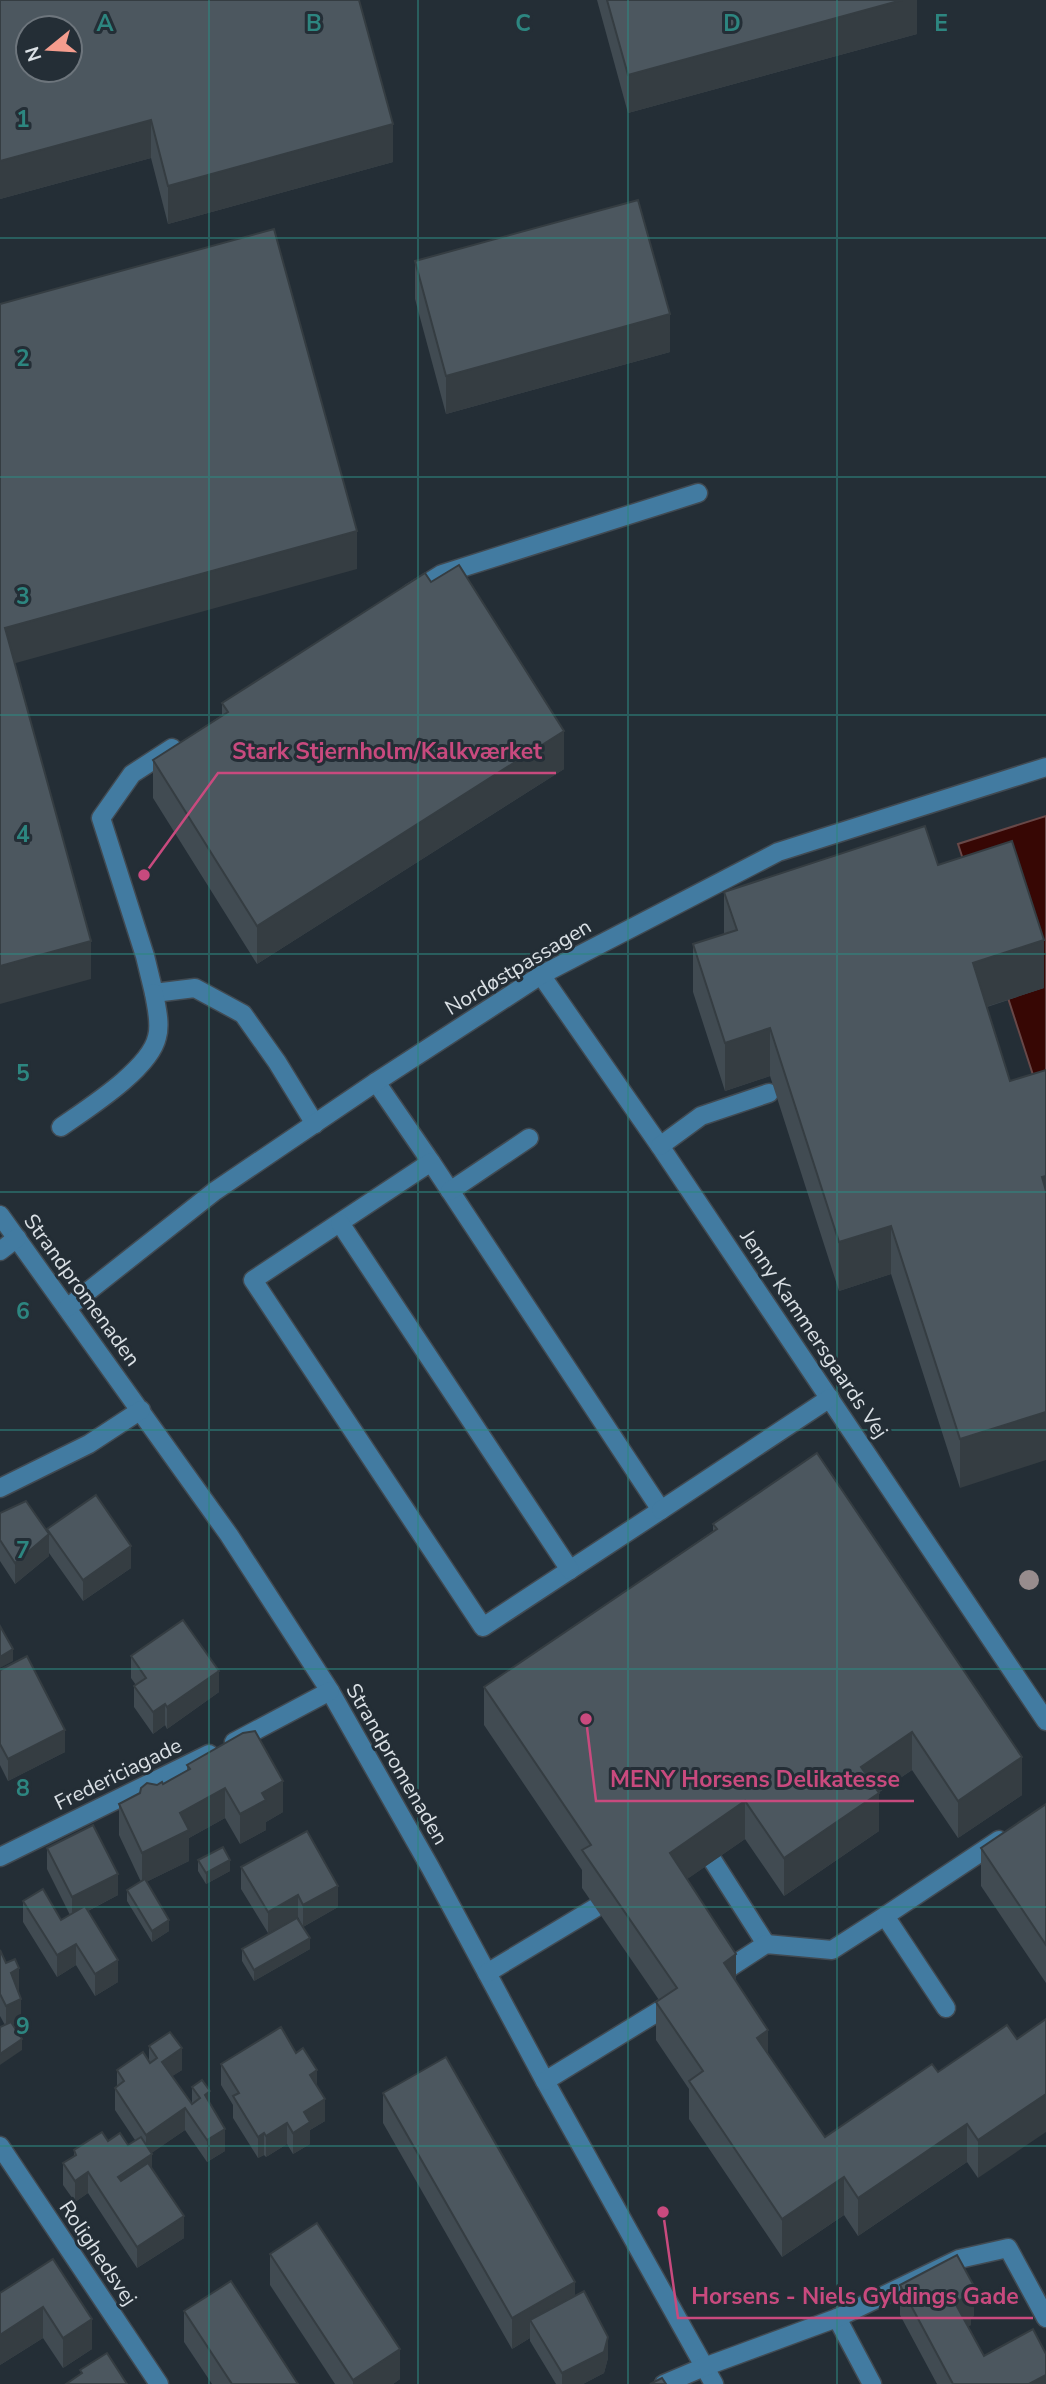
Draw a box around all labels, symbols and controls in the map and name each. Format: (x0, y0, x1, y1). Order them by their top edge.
text: A (96, 8, 114, 39)
text: B (306, 8, 322, 39)
text: C (515, 8, 531, 39)
text: D (723, 8, 741, 39)
text: E (934, 8, 948, 39)
north arrow (14, 14, 84, 84)
text: N (19, 43, 48, 65)
text: 1 (16, 104, 30, 135)
text: 2 (16, 343, 30, 374)
text: 3 (16, 581, 30, 612)
callout: Stark Stjernholm/Kalkværket (218, 729, 556, 773)
text: Stark Stjernholm/Kalkværket (232, 736, 542, 767)
text: 4 (16, 819, 30, 850)
street label: Nordøstpassagen (440, 912, 596, 1022)
text: 5 (16, 1058, 30, 1089)
street label: Strandpromenaden (17, 1208, 147, 1372)
street label: Jenny Kammersgaards Vej (733, 1223, 894, 1444)
text: 6 (16, 1296, 30, 1327)
text: 7 (16, 1535, 30, 1566)
street label: Strandpromenaden (339, 1678, 455, 1850)
street label: Fredericiagade (50, 1731, 186, 1817)
callout: MENY Horsens Delikatesse (596, 1757, 914, 1801)
text: MENY Horsens Delikatesse (610, 1764, 900, 1795)
text: 8 (16, 1773, 30, 1804)
text: 9 (16, 2011, 30, 2042)
street label: Rolighedsvej (53, 2195, 143, 2311)
callout: Horsens - Niels Gyldings Gade (678, 2274, 1033, 2318)
text: Horsens - Niels Gyldings Gade (691, 2281, 1019, 2312)

